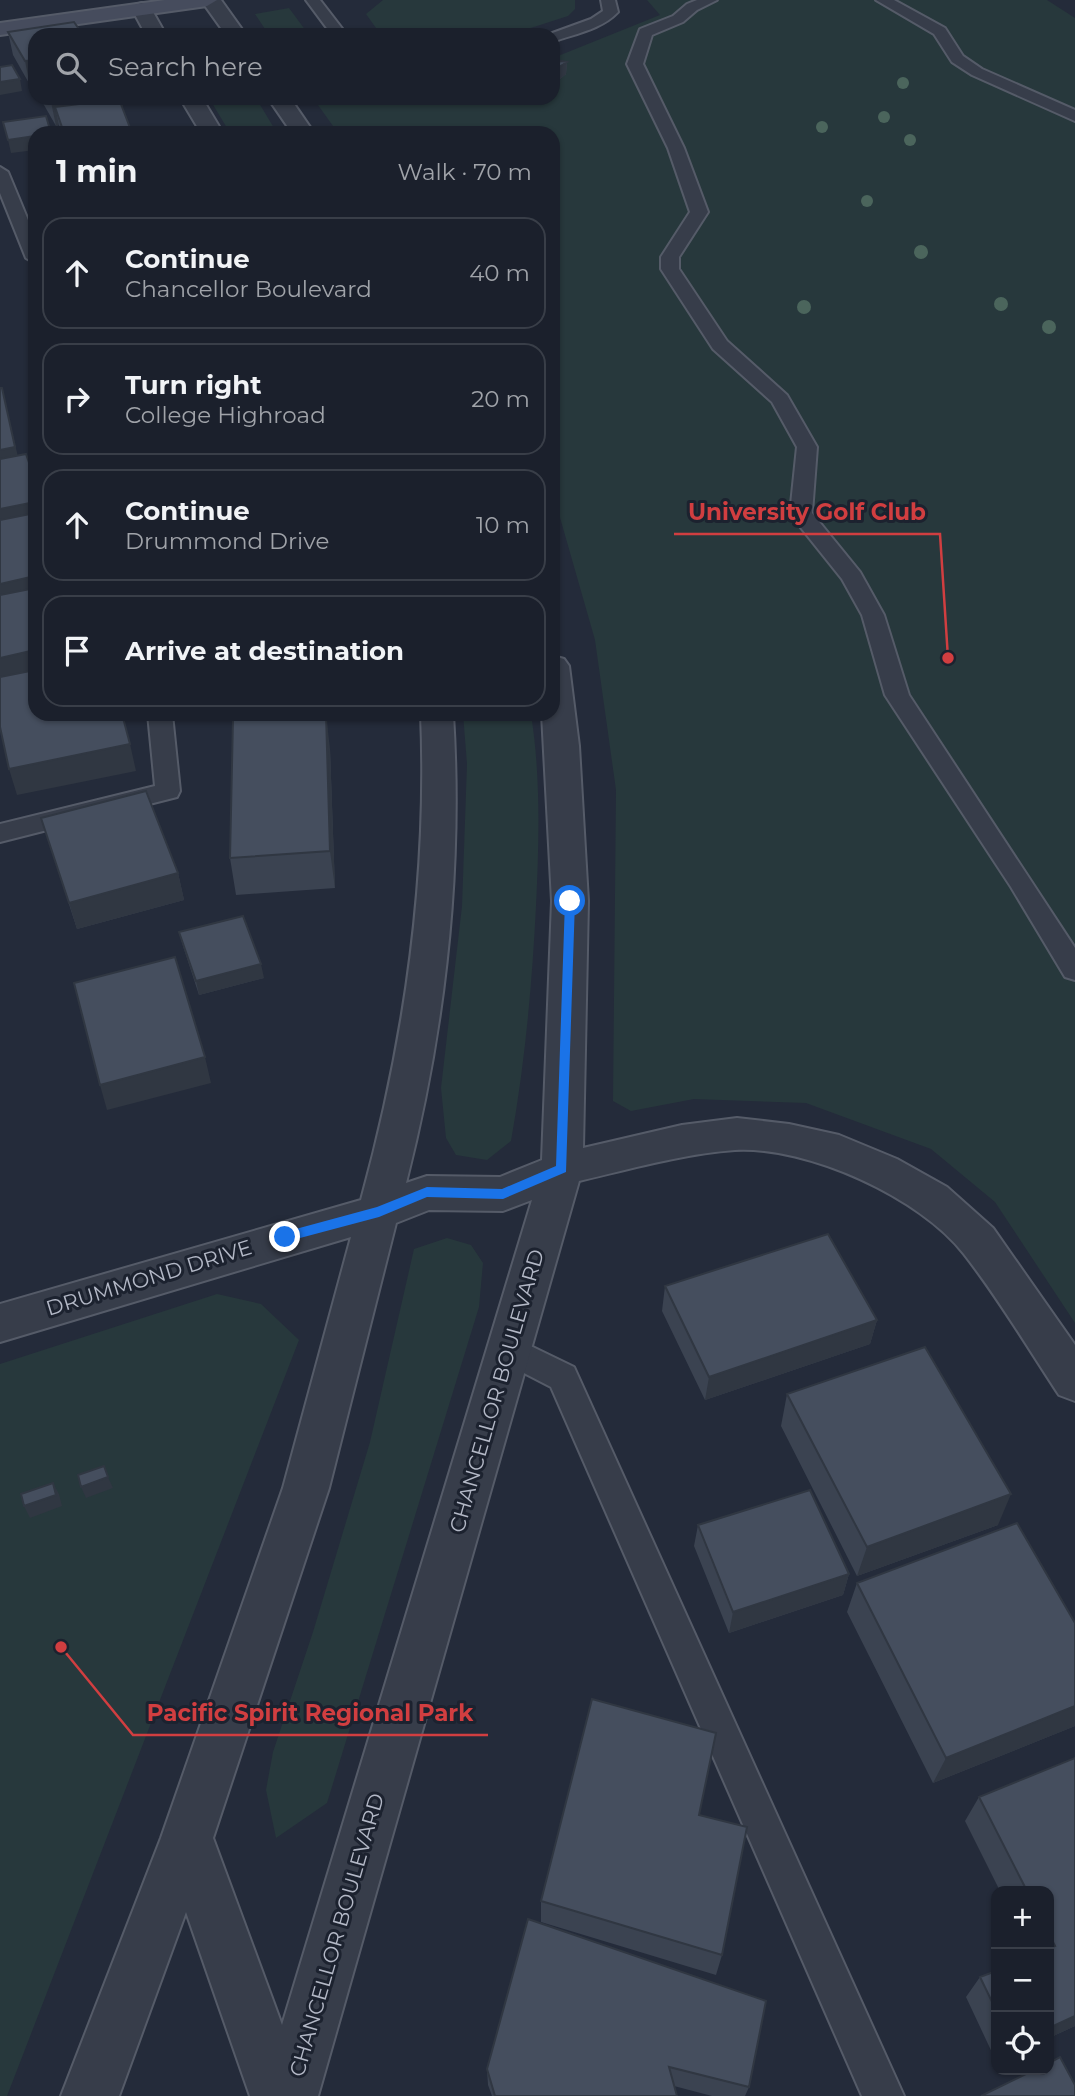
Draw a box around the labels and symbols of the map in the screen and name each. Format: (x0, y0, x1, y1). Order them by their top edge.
callout: University Golf Club (674, 490, 940, 534)
text: University Golf Club (688, 498, 926, 526)
route start (554, 885, 585, 916)
route end (269, 1221, 300, 1252)
street label: DRUMMOND DRIVE (43, 1234, 255, 1321)
street label: CHANCELLOR BOULEVARD (444, 1246, 549, 1535)
callout: Pacific Spirit Regional Park (133, 1691, 488, 1735)
text: Pacific Spirit Regional Park (147, 1699, 474, 1727)
street label: CHANCELLOR BOULEVARD (284, 1790, 389, 2079)

